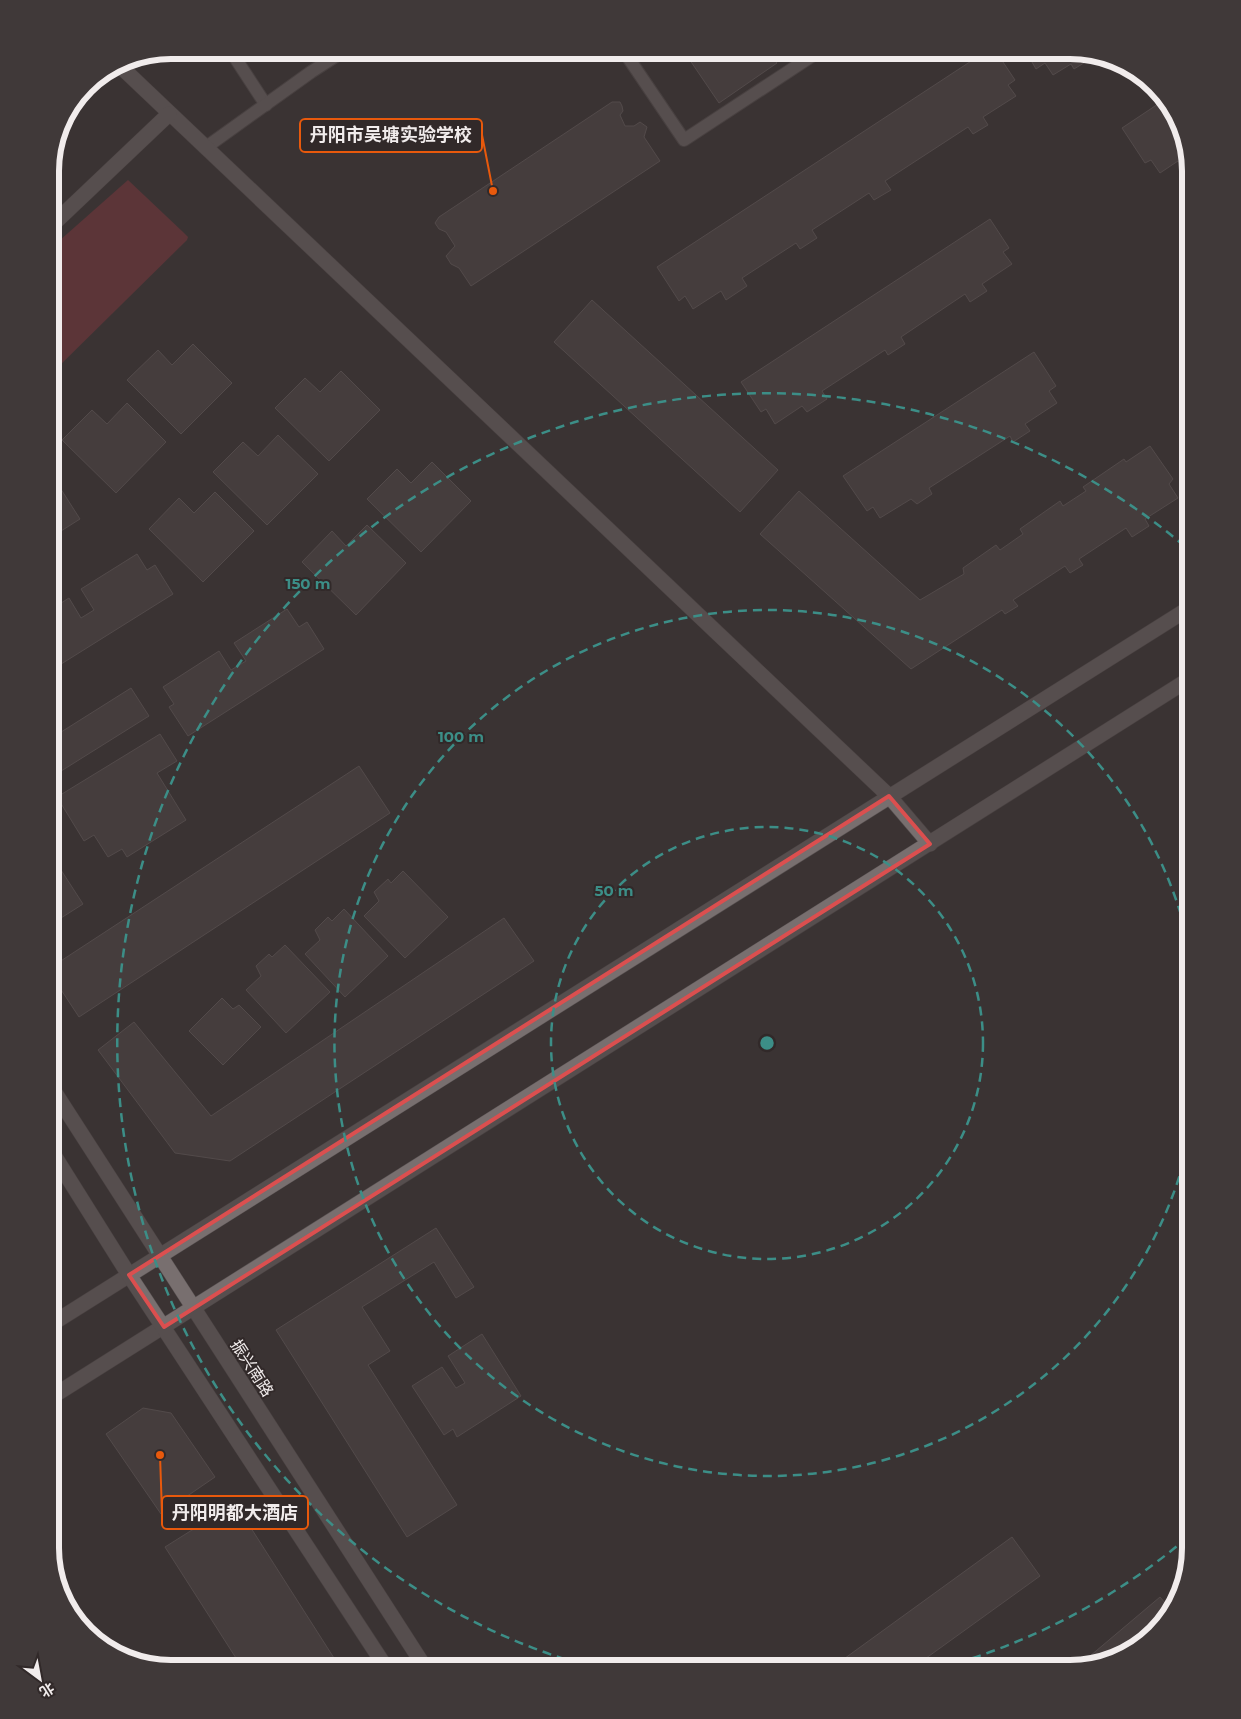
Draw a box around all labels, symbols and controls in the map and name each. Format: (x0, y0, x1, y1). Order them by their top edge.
callout: 丹阳市吴塘实验学校 (300, 119, 482, 152)
text: 丹阳市吴塘实验学校 (310, 124, 472, 146)
text: 150 m (286, 574, 330, 593)
text: 100 m (438, 727, 484, 746)
text: 50 m (594, 881, 634, 900)
centre of rings (758, 1034, 776, 1052)
street label: 振兴南路 (227, 1336, 277, 1400)
callout: 丹阳明都大酒店 (162, 1496, 308, 1529)
text: 丹阳明都大酒店 (172, 1502, 298, 1524)
north arrow (15, 1654, 65, 1704)
text: 北 (36, 1679, 58, 1701)

